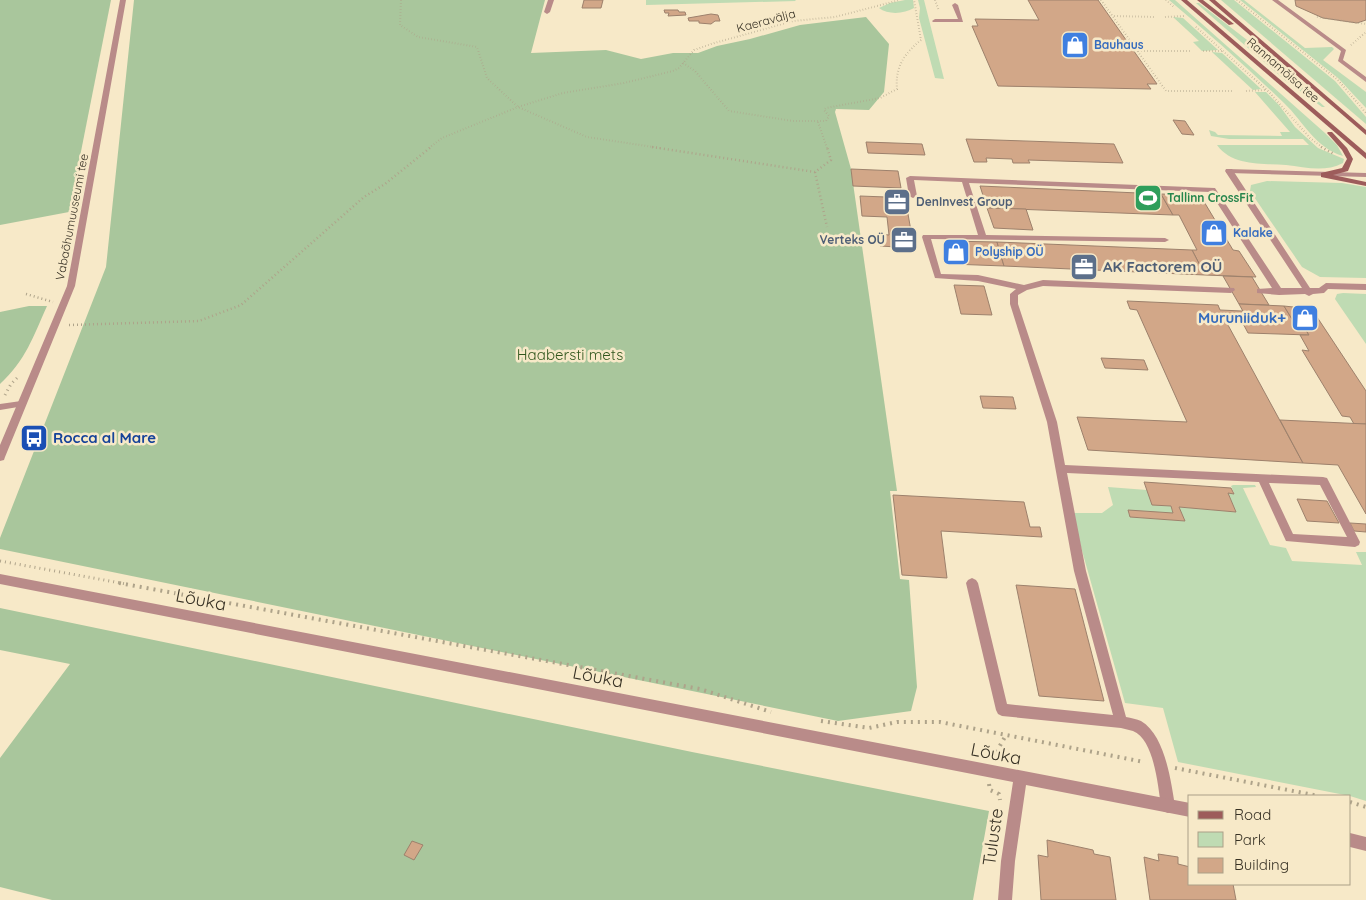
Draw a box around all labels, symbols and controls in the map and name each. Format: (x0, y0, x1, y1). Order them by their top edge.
street label: Kaeravälja (735, 5, 797, 36)
shop icon: Bauhaus (1060, 30, 1090, 60)
street label: Rannamõisa tee (1244, 34, 1323, 105)
place label: Bauhaus (1094, 37, 1144, 52)
street label: Vabaõhumuuseumi tee (52, 152, 91, 282)
sports icon: Tallinn CrossFit (1133, 183, 1163, 213)
office icon: DenInvest Group (882, 187, 912, 217)
place label: Tallinn CrossFit (1167, 190, 1254, 205)
place label: DenInvest Group (916, 194, 1013, 209)
shop icon: Kalake (1199, 218, 1229, 248)
office icon: Verteks OÜ (889, 225, 919, 255)
place label: Kalake (1233, 225, 1273, 240)
place label: Verteks OÜ (819, 232, 885, 247)
shop icon: Polyship OÜ (941, 237, 971, 267)
place label: Polyship OÜ (975, 244, 1044, 259)
office icon: AK Factorem OÜ (1069, 252, 1099, 282)
place label: AK Factorem OÜ (1103, 257, 1222, 276)
shop icon: Muruniiduk+ (1290, 303, 1320, 333)
place label: Muruniiduk+ (1198, 308, 1286, 327)
park label: Haabersti mets (517, 345, 623, 364)
bus stop icon: Rocca al Mare (19, 423, 49, 453)
place label: Rocca al Mare (53, 428, 156, 447)
street label: Lõuka (174, 583, 228, 616)
street label: Lõuka (571, 660, 625, 693)
street label: Lõuka (969, 737, 1023, 770)
legend (1188, 795, 1351, 885)
text: Road (1234, 805, 1271, 824)
street label: Tuluste (977, 807, 1008, 867)
text: Park (1234, 830, 1266, 849)
text: Building (1234, 855, 1289, 874)

